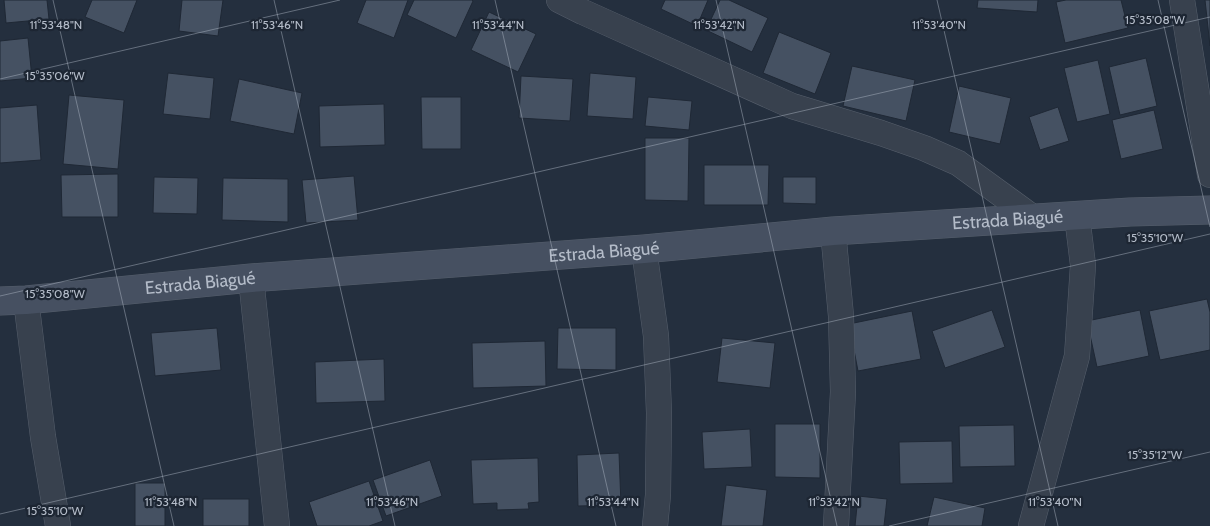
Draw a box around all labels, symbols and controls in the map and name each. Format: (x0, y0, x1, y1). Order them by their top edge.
text: 15°35'08"W (1125, 12, 1186, 27)
text: 11°53'48"N (30, 17, 82, 32)
text: 11°53'46"N (251, 17, 303, 32)
text: 11°53'44"N (472, 17, 524, 32)
text: 11°53'42"N (693, 17, 745, 32)
text: 11°53'40"N (912, 17, 966, 32)
text: 15°35'06"W (25, 68, 85, 83)
street label: Estrada Biagué (952, 205, 1064, 234)
text: 15°35'10"W (1127, 230, 1184, 245)
street label: Estrada Biagué (548, 237, 660, 267)
street label: Estrada Biagué (144, 267, 256, 299)
text: 15°35'08"W (25, 286, 86, 301)
text: 15°35'12"W (1128, 447, 1183, 462)
text: 11°53'48"N (145, 494, 197, 509)
text: 11°53'46"N (366, 494, 418, 509)
text: 11°53'44"N (587, 494, 639, 509)
text: 11°53'42"N (808, 494, 860, 509)
text: 11°53'40"N (1028, 494, 1082, 509)
text: 15°35'10"W (27, 503, 84, 518)

